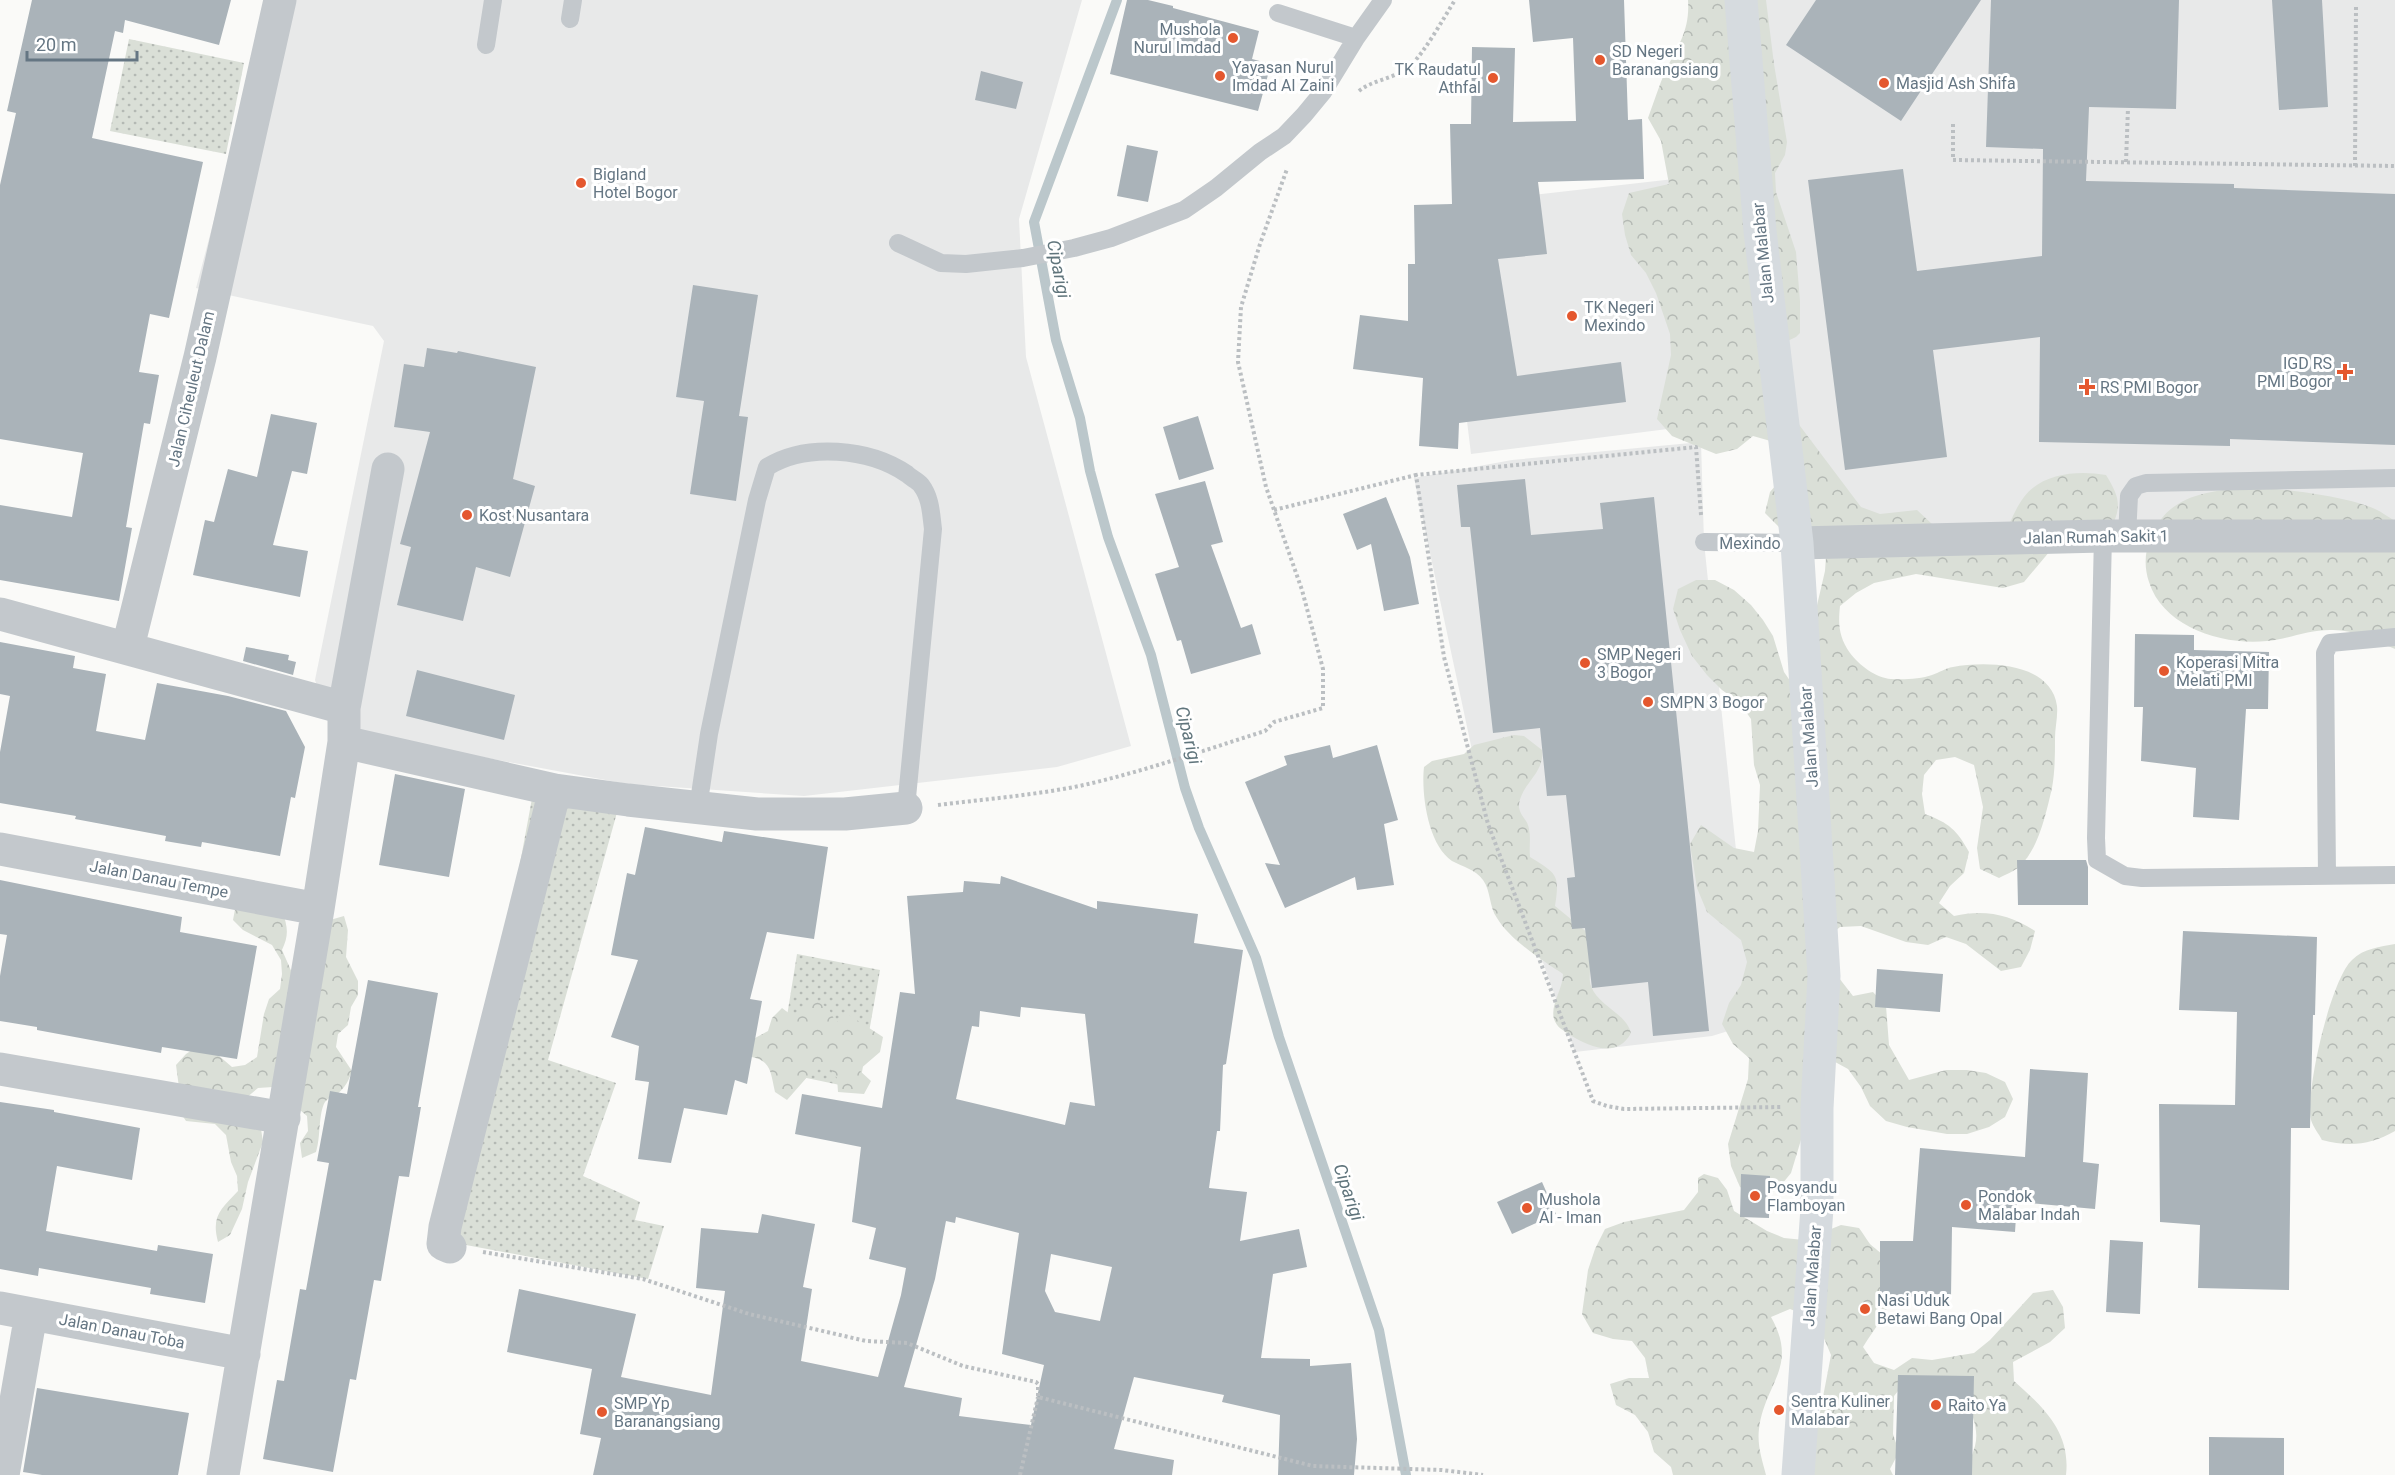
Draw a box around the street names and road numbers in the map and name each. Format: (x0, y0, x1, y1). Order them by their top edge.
street label: Jalan Malabar (1748, 201, 1778, 304)
street label: Jalan Ciheuleut Dalam (164, 309, 218, 469)
street label: Jalan Rumah Sakit 1 (2023, 526, 2169, 548)
street label: Mexindo (1719, 534, 1781, 553)
street label: Jalan Malabar (1796, 685, 1822, 788)
street label: Jalan Danau Tempe (88, 856, 230, 902)
street label: Jalan Malabar (1799, 1224, 1825, 1327)
street label: Jalan Danau Toba (57, 1309, 187, 1353)

